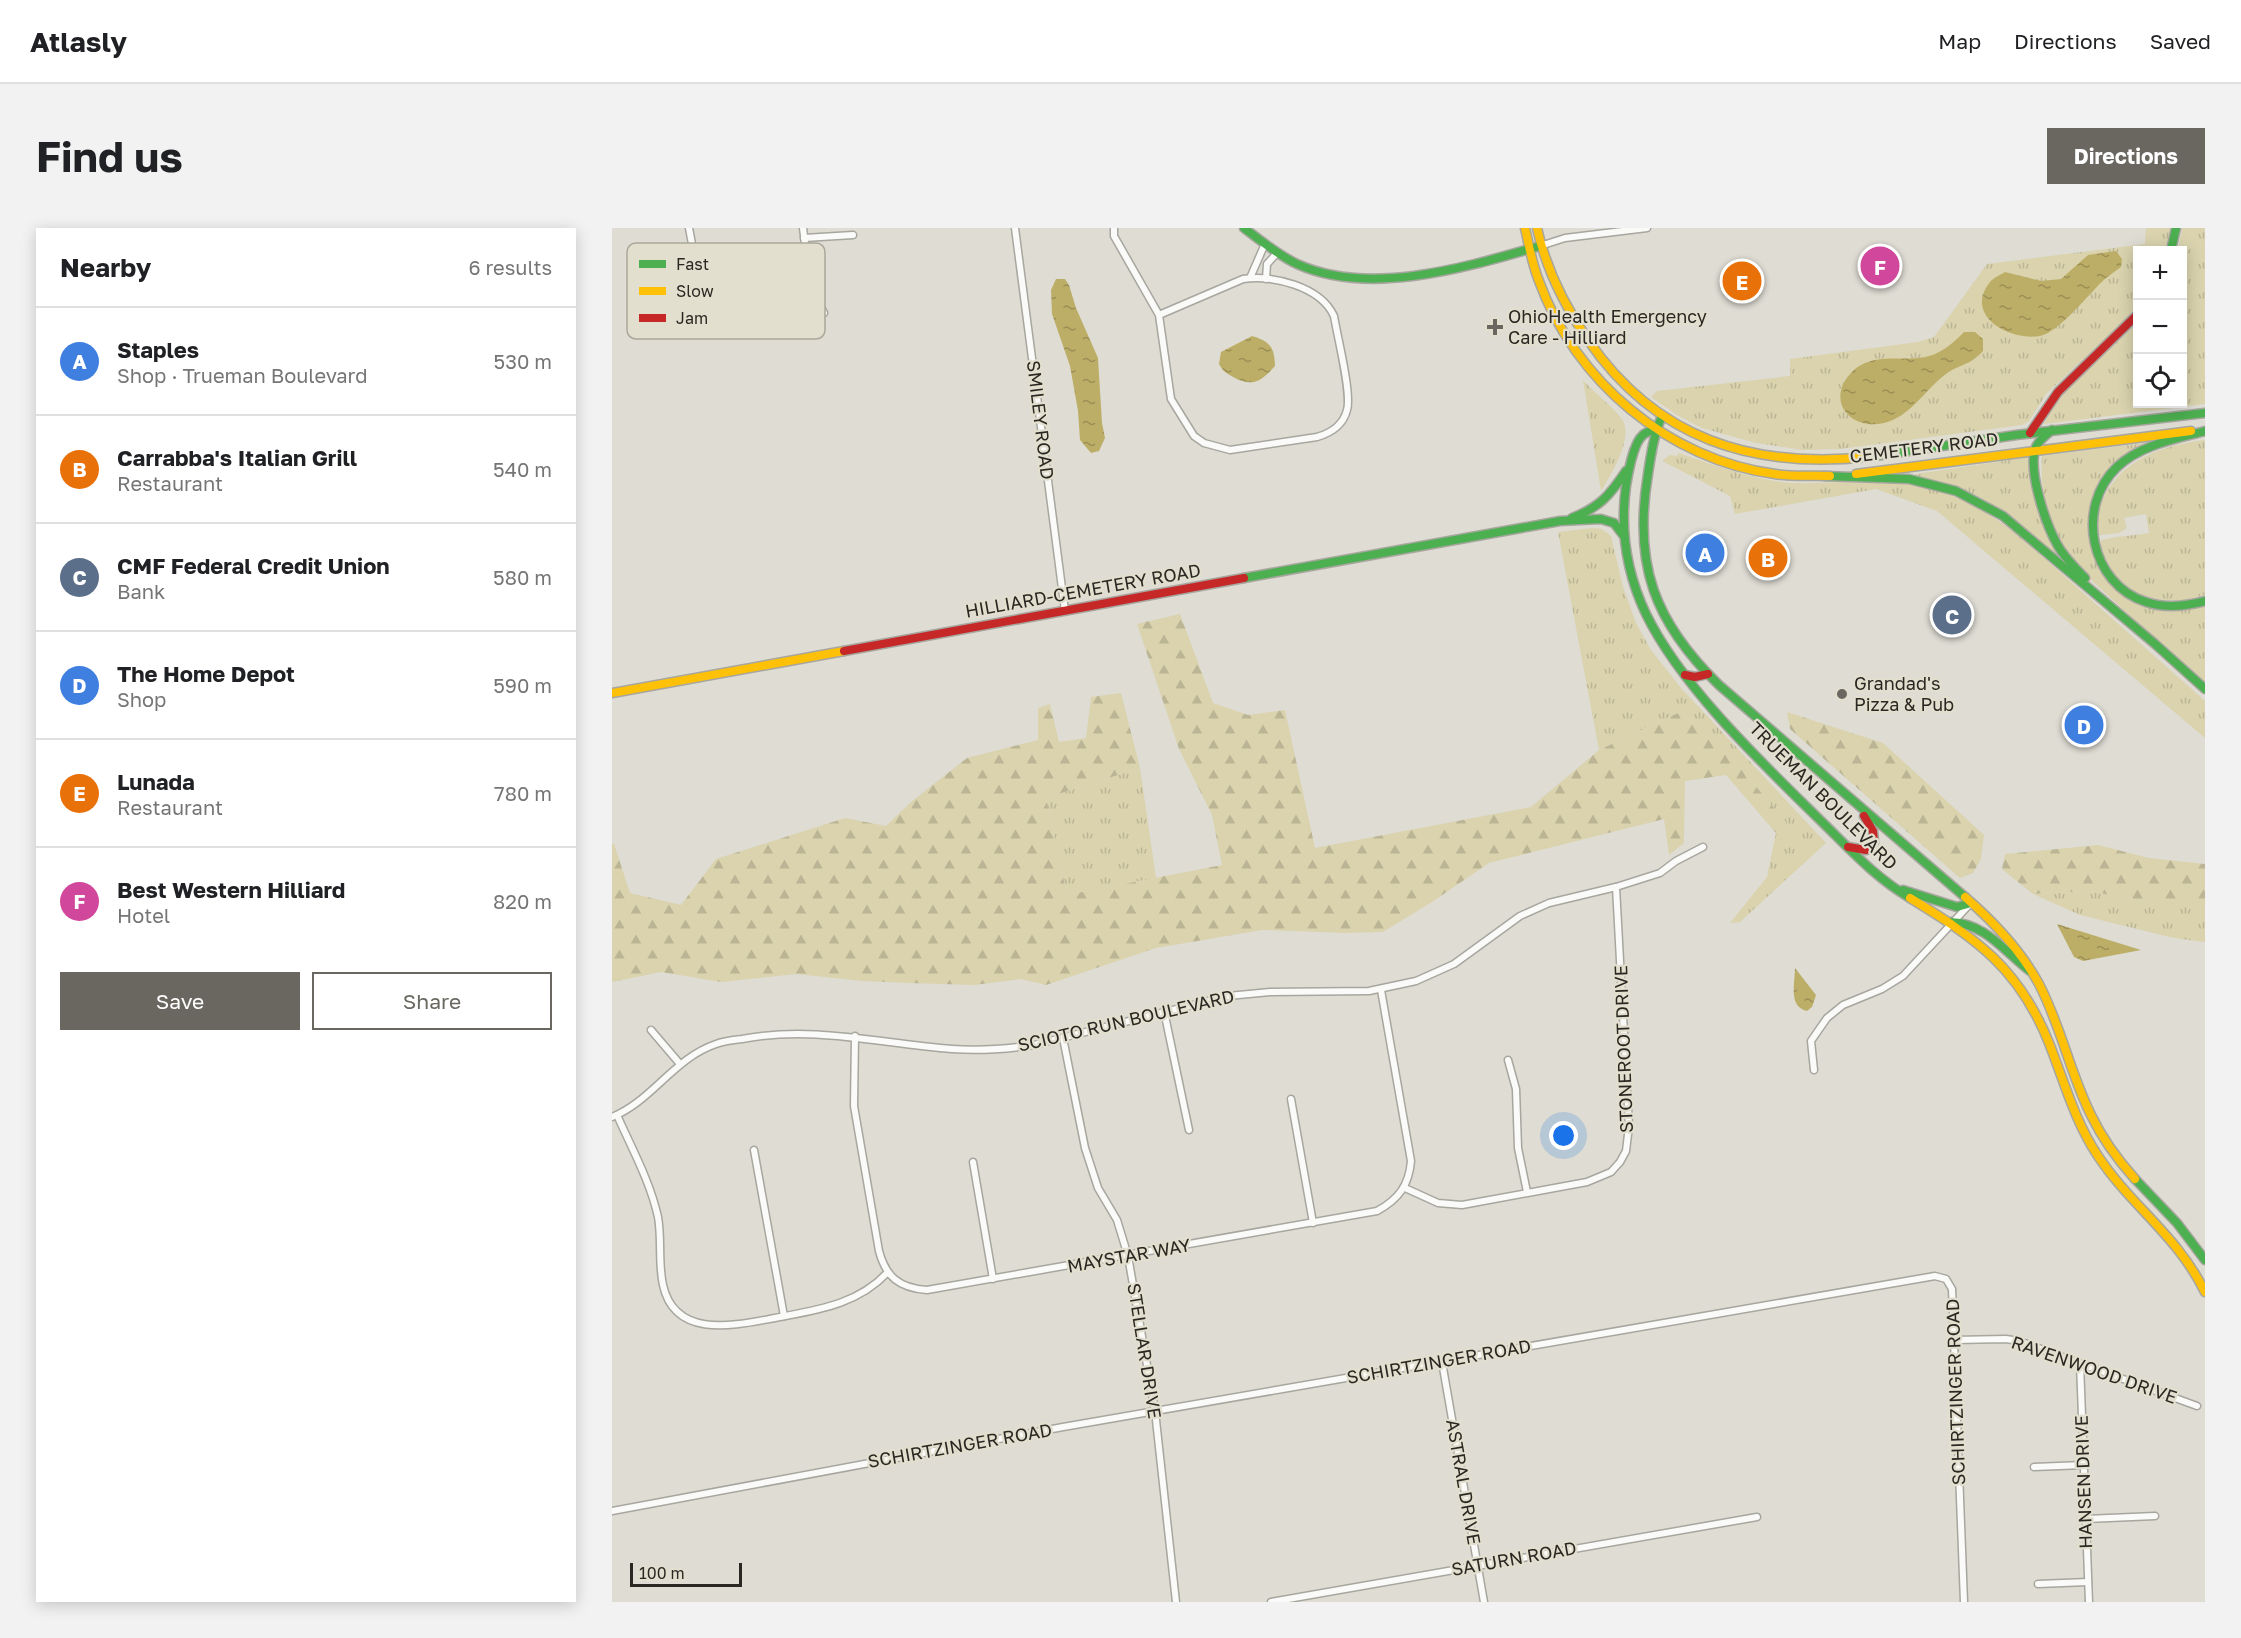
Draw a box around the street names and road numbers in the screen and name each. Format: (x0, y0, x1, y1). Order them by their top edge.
street label: SMILEY ROAD (1023, 359, 1059, 481)
street label: CEMETERY ROAD (1848, 427, 1999, 467)
street label: HILLIARD-CEMETERY ROAD (963, 558, 1202, 622)
street label: TRUEMAN BOULEVARD (1745, 717, 1902, 874)
street label: STONEROOT DRIVE (1609, 965, 1637, 1133)
street label: SCIOTO RUN BOULEVARD (1015, 984, 1236, 1056)
street label: MAYSTAR WAY (1065, 1233, 1193, 1277)
street label: STELLAR DRIVE (1123, 1282, 1167, 1420)
street label: SCHIRTZINGER ROAD (1941, 1298, 1969, 1486)
street label: RAVENWOOD DRIVE (2009, 1330, 2180, 1408)
street label: SCHIRTZINGER ROAD (1345, 1334, 1533, 1388)
street label: HANSEN DRIVE (2070, 1415, 2096, 1549)
street label: ASTRAL DRIVE (1442, 1417, 1486, 1546)
street label: SCHIRTZINGER ROAD (866, 1418, 1054, 1472)
street label: SATURN ROAD (1450, 1536, 1578, 1580)

